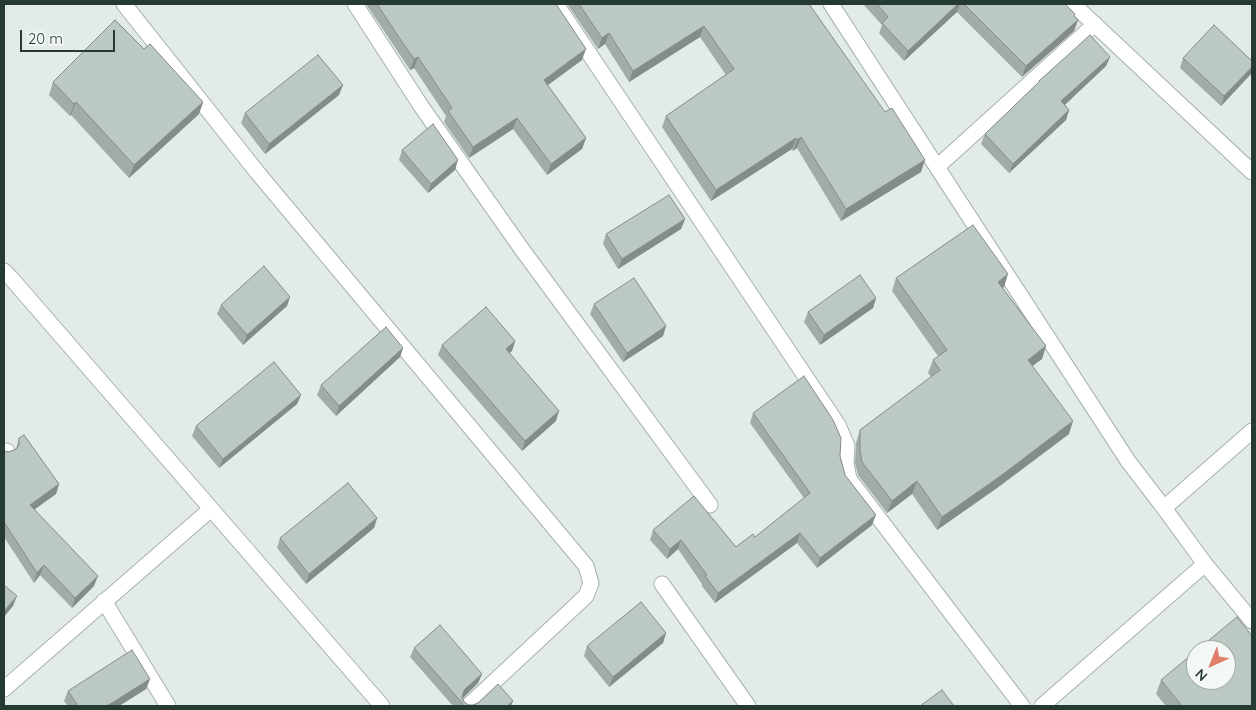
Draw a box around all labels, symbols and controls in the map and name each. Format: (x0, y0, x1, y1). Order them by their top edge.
scale bar (22, 20, 118, 52)
text: 20 m (28, 29, 63, 48)
north arrow (1186, 640, 1236, 690)
text: N (1191, 665, 1211, 685)

